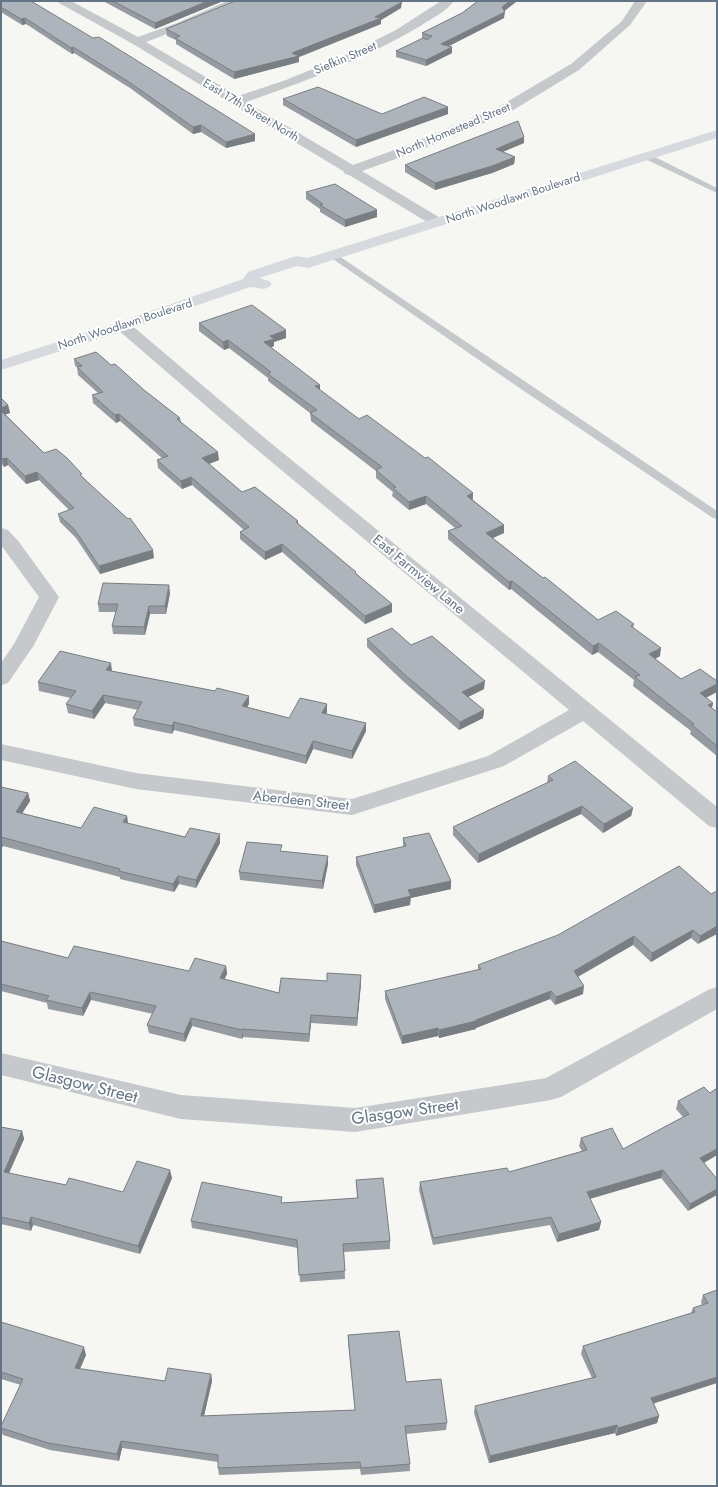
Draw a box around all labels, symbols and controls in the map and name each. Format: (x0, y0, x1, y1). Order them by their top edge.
street label: Siefkin Street (311, 37, 379, 79)
street label: East 17th Street North (199, 74, 303, 146)
street label: North Homestead Street (393, 98, 513, 162)
street label: North Woodlawn Boulevard (443, 168, 583, 228)
street label: North Woodlawn Boulevard (55, 294, 195, 354)
street label: East Farmview Lane (369, 529, 469, 619)
street label: Aberdeen Street (252, 785, 351, 815)
street label: Glasgow Street (30, 1059, 140, 1109)
street label: Glasgow Street (350, 1092, 460, 1130)

